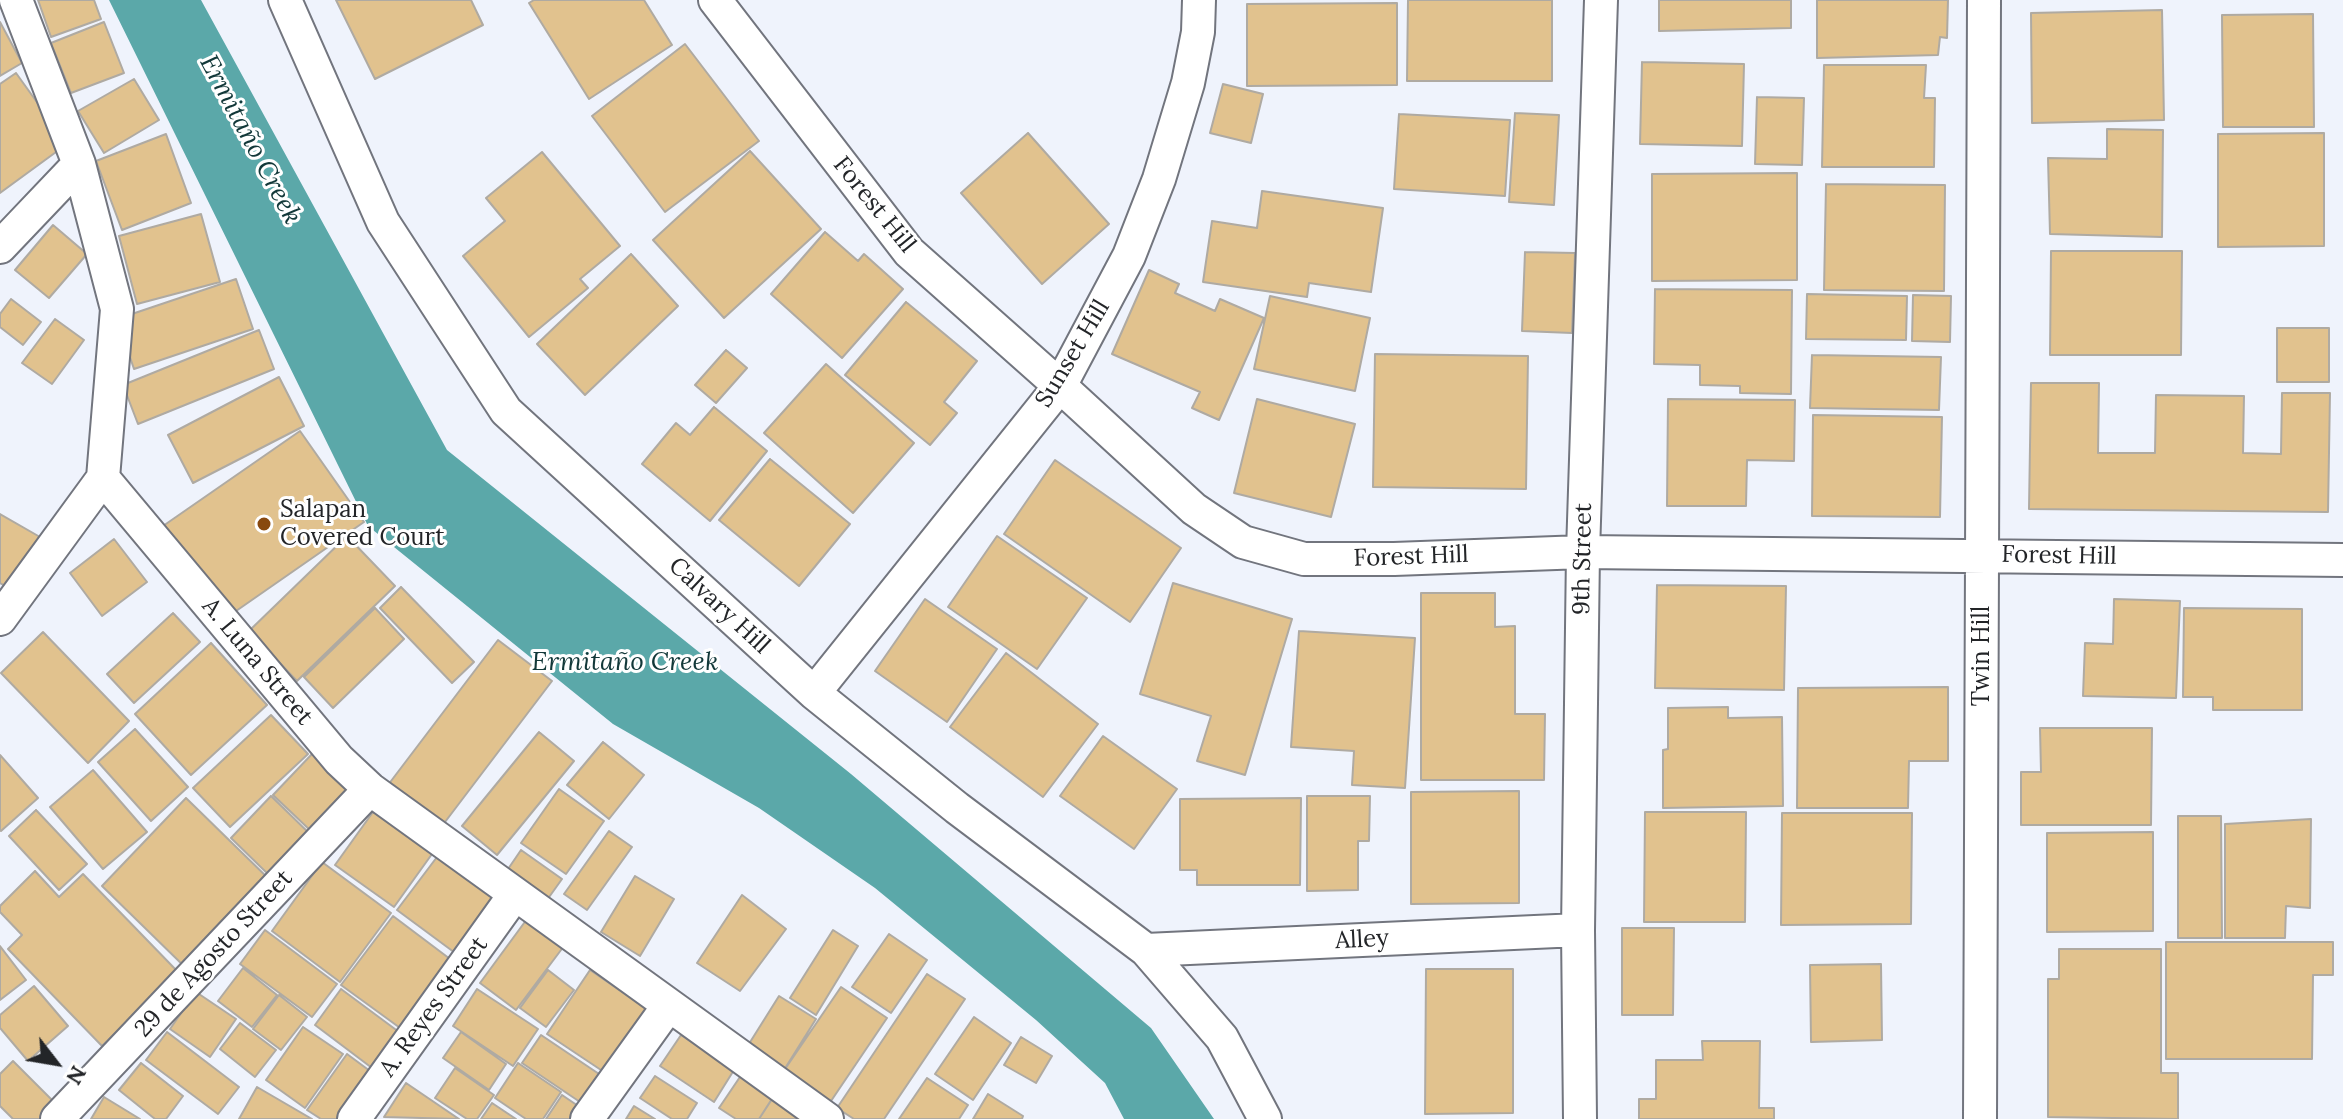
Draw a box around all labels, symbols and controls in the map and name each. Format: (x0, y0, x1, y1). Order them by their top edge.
water label: Ermitaño Creek (192, 50, 308, 230)
street label: Forest Hill (827, 151, 921, 259)
street label: Sunset Hill (1030, 295, 1116, 413)
place label: Salapan Covered Court (280, 496, 444, 552)
street label: 9th Street (1568, 503, 1598, 615)
marker: Salapan Covered Court (255, 515, 273, 533)
street label: Forest Hill (1353, 541, 1469, 573)
street label: Forest Hill (2001, 541, 2117, 571)
street label: Calvary Hill (662, 552, 776, 660)
street label: A. Luna Street (196, 593, 318, 731)
street label: Twin Hill (1968, 606, 1996, 706)
water label: Ermitaño Creek (532, 647, 718, 679)
street label: 29 de Agosto Street (129, 865, 299, 1043)
street label: Alley (1334, 924, 1390, 956)
street label: A. Reyes Street (374, 931, 494, 1083)
north arrow (16, 1023, 96, 1103)
text: N (60, 1061, 93, 1090)

